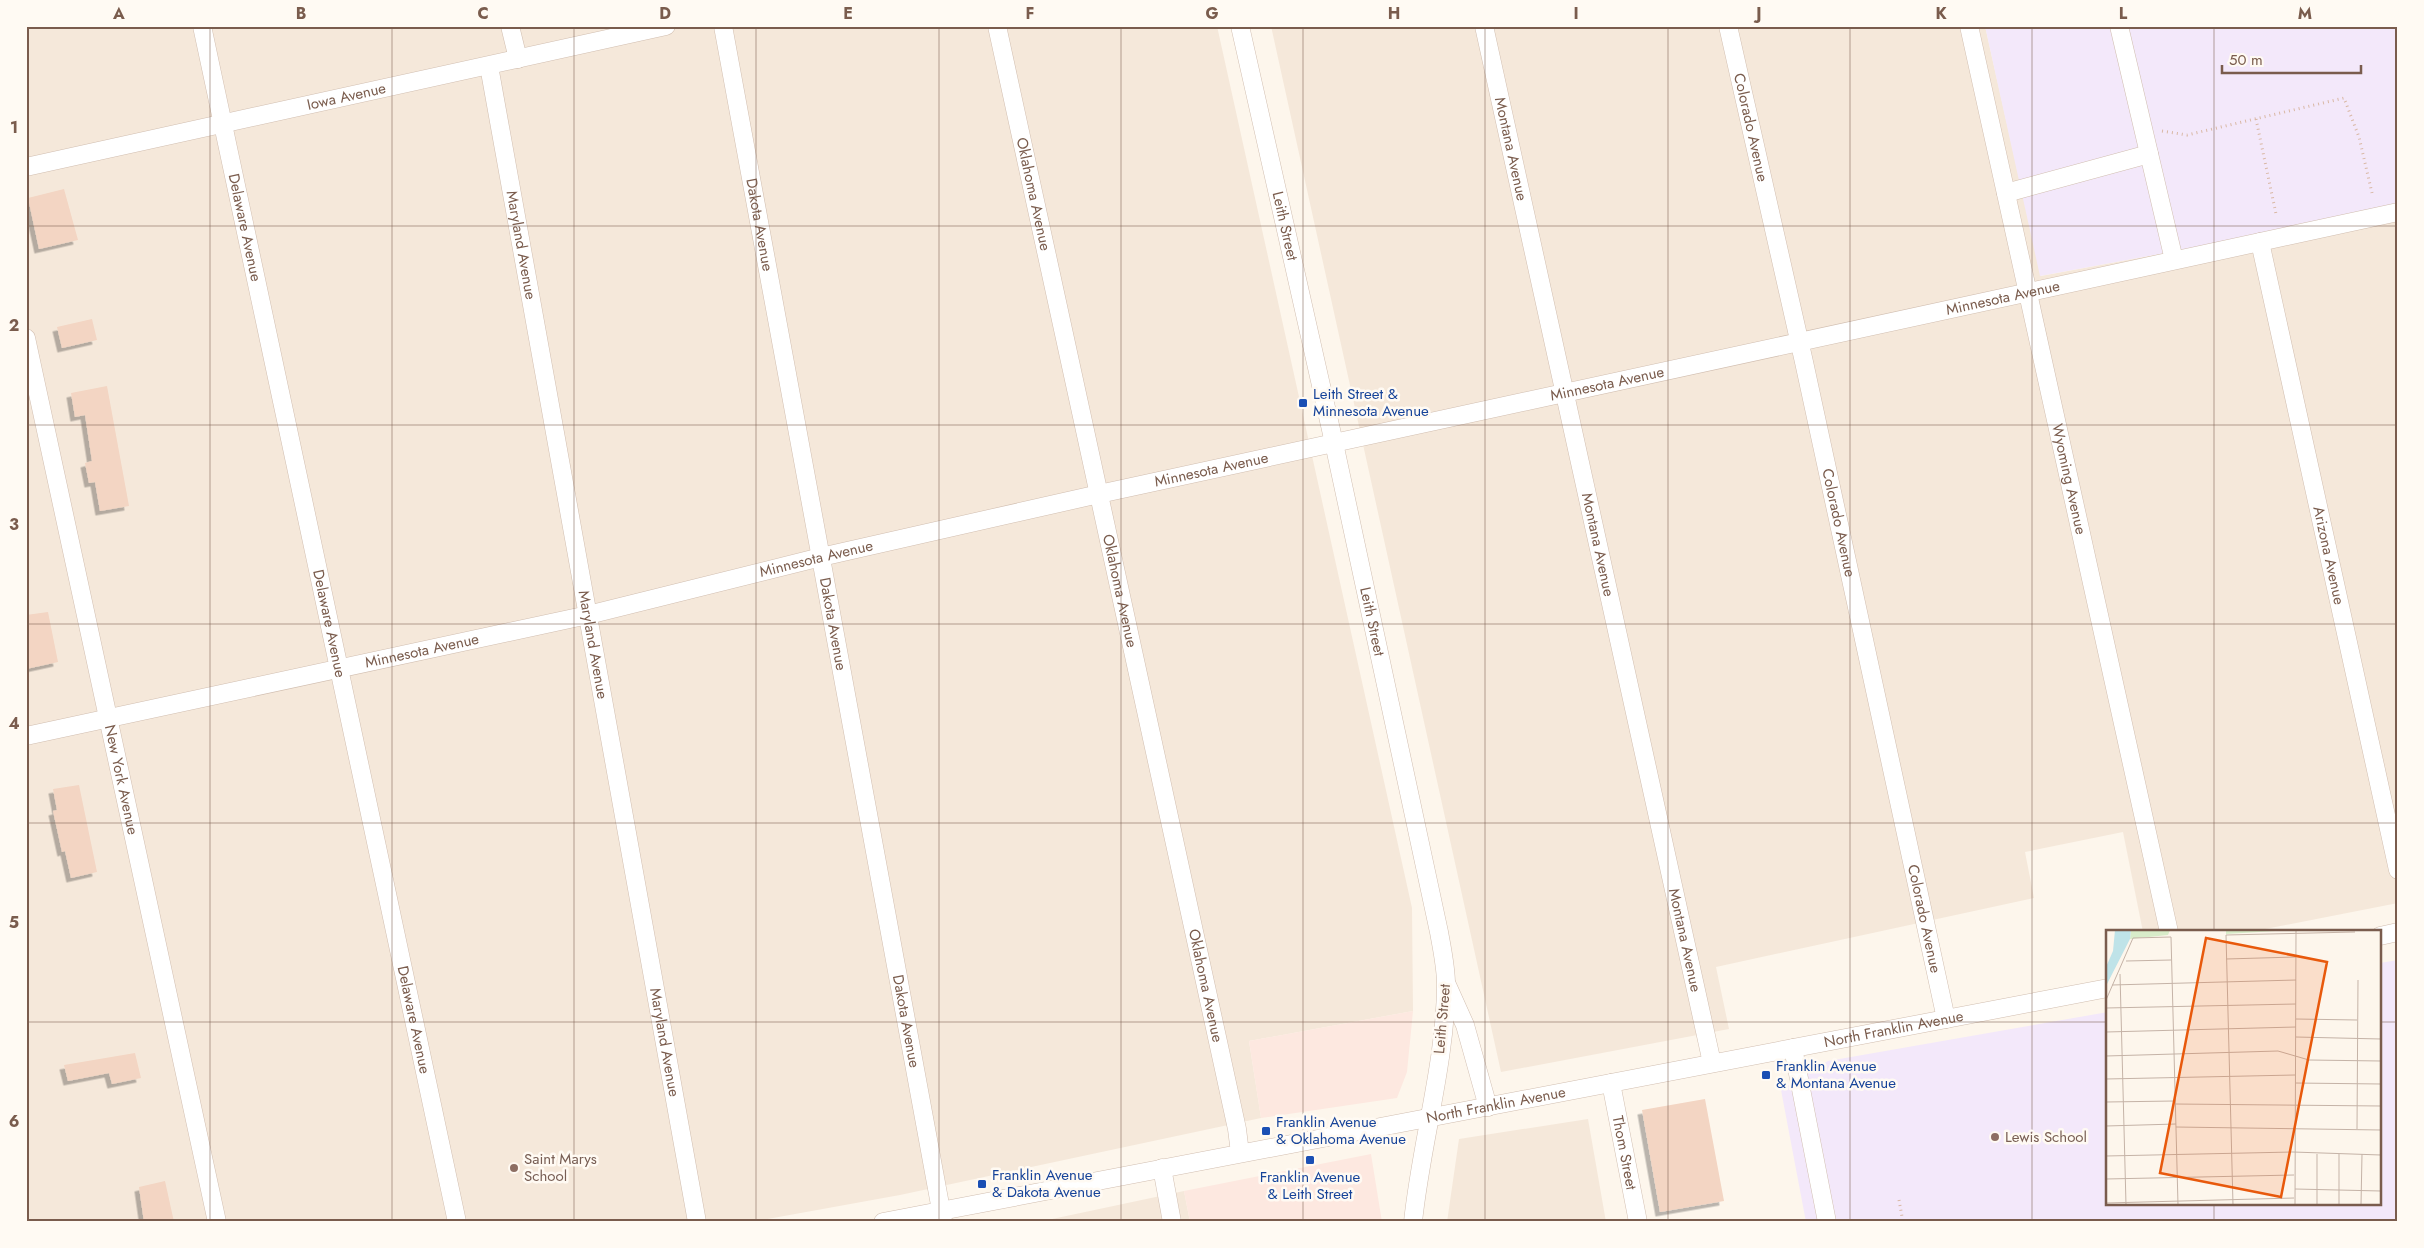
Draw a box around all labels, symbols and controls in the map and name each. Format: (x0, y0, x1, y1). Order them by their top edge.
text: A (112, 2, 125, 25)
text: B (296, 2, 306, 25)
text: C (477, 2, 489, 25)
text: D (659, 2, 671, 25)
text: E (843, 2, 853, 25)
text: F (1026, 2, 1034, 25)
text: G (1205, 2, 1219, 25)
text: H (1388, 2, 1400, 25)
text: I (1573, 2, 1579, 25)
text: J (1753, 2, 1762, 25)
text: K (1935, 2, 1947, 25)
text: L (2119, 2, 2128, 25)
text: M (2298, 2, 2312, 25)
scale bar (2222, 42, 2360, 74)
text: 50 m (2229, 49, 2263, 71)
street label: Colorado Avenue (1728, 71, 1774, 184)
street label: Iowa Avenue (305, 77, 388, 116)
street label: Montana Avenue (1489, 95, 1533, 203)
text: 1 (10, 116, 18, 139)
street label: Oklahoma Avenue (1011, 135, 1057, 253)
street label: Delaware Avenue (223, 171, 267, 284)
street label: Dakota Avenue (740, 176, 779, 273)
street label: Maryland Avenue (501, 189, 542, 301)
street label: Leith Street (1267, 189, 1304, 263)
street label: Minnesota Avenue (1944, 275, 2062, 321)
text: 2 (9, 314, 19, 337)
street label: Minnesota Avenue (1548, 361, 1666, 407)
place label: Leith Street & Minnesota Avenue (1313, 383, 1429, 422)
marker: Leith Street & Minnesota Avenue (1297, 397, 1309, 409)
street label: Wyoming Avenue (2046, 422, 2092, 537)
street label: Minnesota Avenue (1152, 447, 1271, 493)
street label: Colorado Avenue (1816, 466, 1861, 579)
street label: Montana Avenue (1576, 491, 1620, 599)
street label: Arizona Avenue (2307, 504, 2350, 607)
text: 3 (9, 513, 19, 536)
street label: Oklahoma Avenue (1097, 532, 1143, 650)
street label: Minnesota Avenue (757, 535, 875, 583)
street label: Delaware Avenue (307, 568, 352, 680)
street label: Dakota Avenue (814, 576, 852, 673)
street label: Leith Street (1354, 585, 1391, 659)
street label: Maryland Avenue (573, 589, 614, 701)
street label: Minnesota Avenue (363, 628, 481, 674)
text: 4 (8, 712, 20, 735)
street label: New York Avenue (99, 723, 144, 837)
street label: Colorado Avenue (1902, 862, 1947, 975)
street label: Montana Avenue (1663, 886, 1707, 994)
text: 5 (9, 911, 19, 934)
street label: Oklahoma Avenue (1183, 927, 1229, 1045)
inset map (2106, 930, 2382, 1206)
street label: Delaware Avenue (392, 964, 436, 1076)
street label: Dakota Avenue (887, 973, 926, 1070)
street label: Leith Street (1428, 983, 1456, 1055)
street label: Maryland Avenue (644, 986, 685, 1099)
street label: North Franklin Avenue (1822, 1005, 1966, 1053)
place label: Franklin Avenue & Montana Avenue (1776, 1055, 1896, 1094)
marker: Franklin Avenue & Montana Avenue (1760, 1069, 1772, 1081)
street label: North Franklin Avenue (1424, 1081, 1568, 1129)
text: 6 (9, 1110, 19, 1133)
place label: Franklin Avenue & Oklahoma Avenue (1276, 1111, 1406, 1150)
street label: Thom Street (1607, 1114, 1643, 1192)
marker: Franklin Avenue & Oklahoma Avenue (1260, 1125, 1272, 1137)
place label: Lewis School (2005, 1126, 2087, 1148)
marker: Lewis School (1989, 1131, 2001, 1143)
place label: Saint Marys School (524, 1148, 597, 1187)
marker: Franklin Avenue & Leith Street (1304, 1154, 1316, 1166)
marker: Saint Marys School (508, 1162, 520, 1174)
place label: Franklin Avenue & Dakota Avenue (992, 1164, 1101, 1203)
place label: Franklin Avenue & Leith Street (1260, 1166, 1361, 1205)
marker: Franklin Avenue & Dakota Avenue (976, 1178, 988, 1190)

